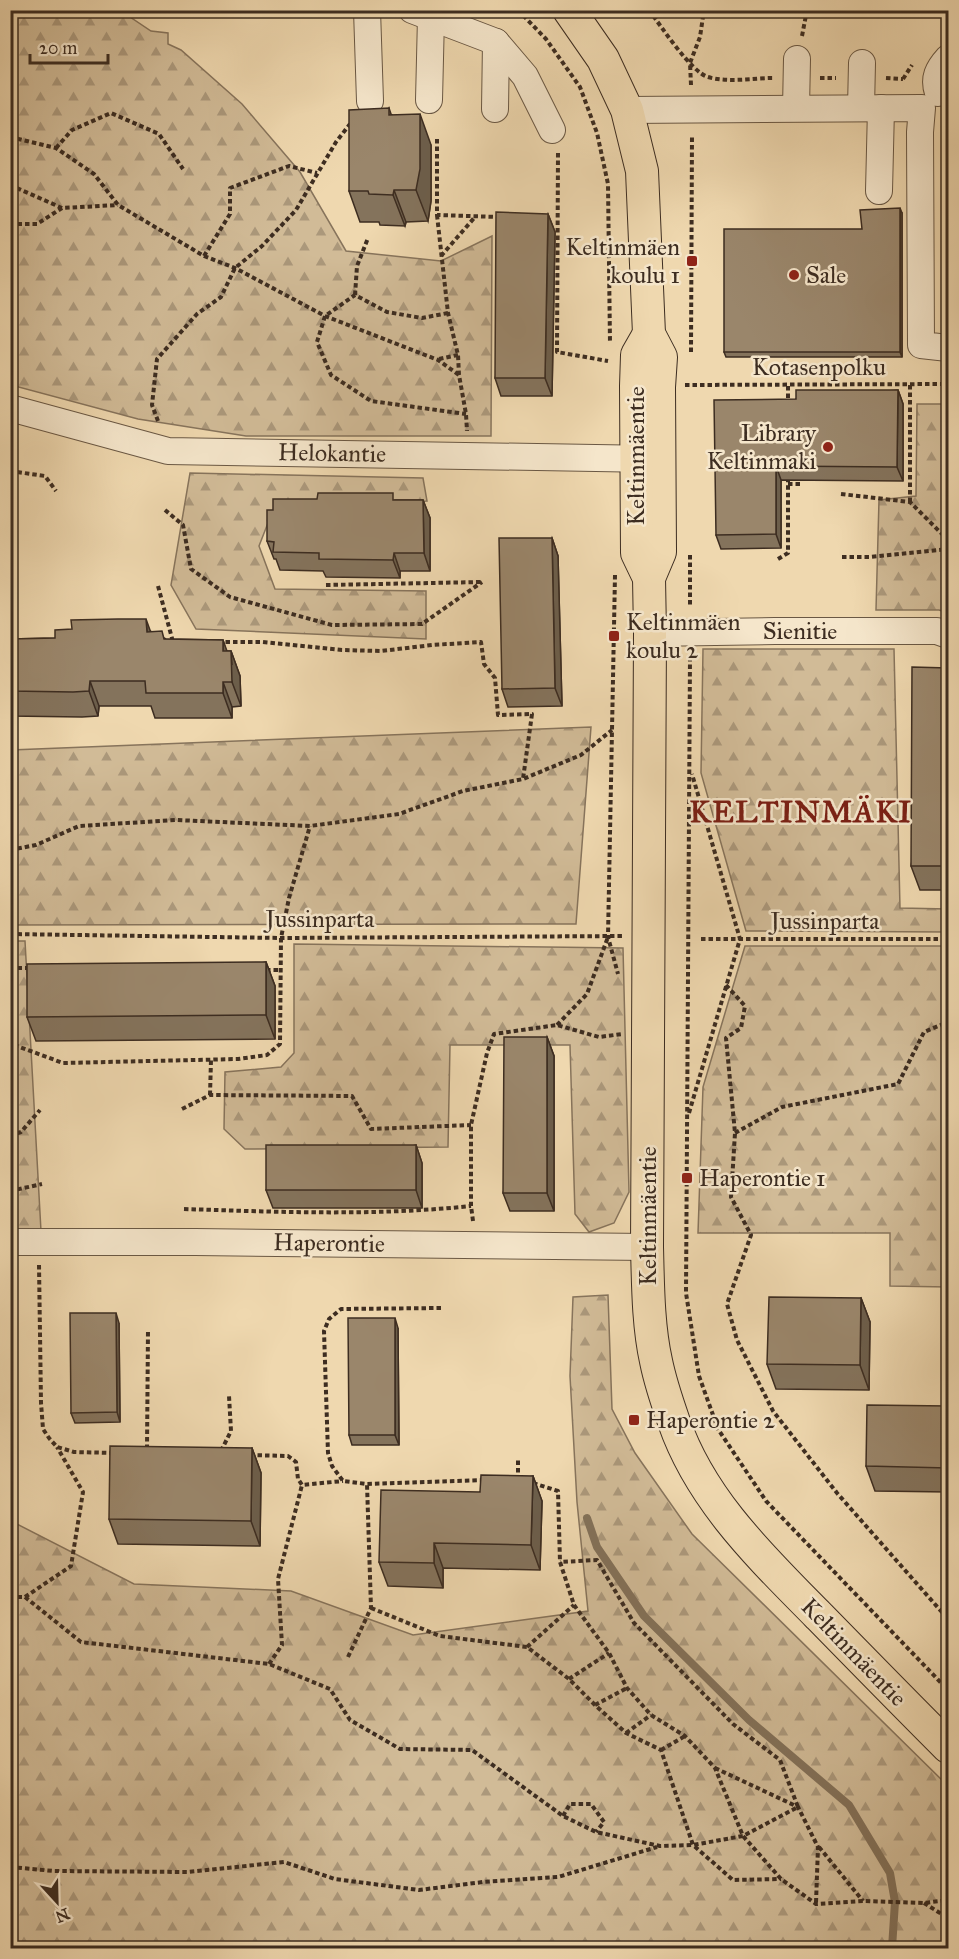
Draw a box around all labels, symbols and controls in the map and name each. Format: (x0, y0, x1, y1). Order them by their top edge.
scale bar (30, 27, 108, 65)
text: 20 m (39, 37, 77, 59)
place label: Keltinmäen koulu 1 (565, 232, 680, 290)
marker: Keltinmäen koulu 1 (685, 254, 699, 268)
place label: Sale (806, 260, 846, 290)
marker: Sale (787, 268, 801, 282)
street label: Kotasenpolku (752, 352, 886, 382)
street label: Keltinmäentie (621, 386, 651, 526)
place label: Library Keltinmaki (707, 418, 817, 476)
street label: Helokantie (278, 437, 386, 469)
marker: Library Keltinmaki (821, 440, 835, 454)
place label: Keltinmäen koulu 2 (626, 607, 741, 665)
street label: Sienitie (763, 616, 837, 646)
marker: Keltinmäen koulu 2 (607, 629, 621, 643)
district label: KELTINMÄKI (689, 794, 913, 830)
street label: Jussinparta (263, 904, 375, 934)
street label: Jussinparta (768, 906, 880, 936)
street label: Keltinmäentie (633, 1146, 663, 1286)
place label: Haperontie 1 (699, 1163, 826, 1193)
marker: Haperontie 1 (680, 1171, 694, 1185)
street label: Haperontie (273, 1227, 385, 1259)
place label: Haperontie 2 (646, 1405, 775, 1435)
marker: Haperontie 2 (627, 1413, 641, 1427)
street label: Keltinmäentie (795, 1591, 913, 1713)
north arrow (27, 1872, 87, 1932)
text: N (52, 1904, 72, 1927)

